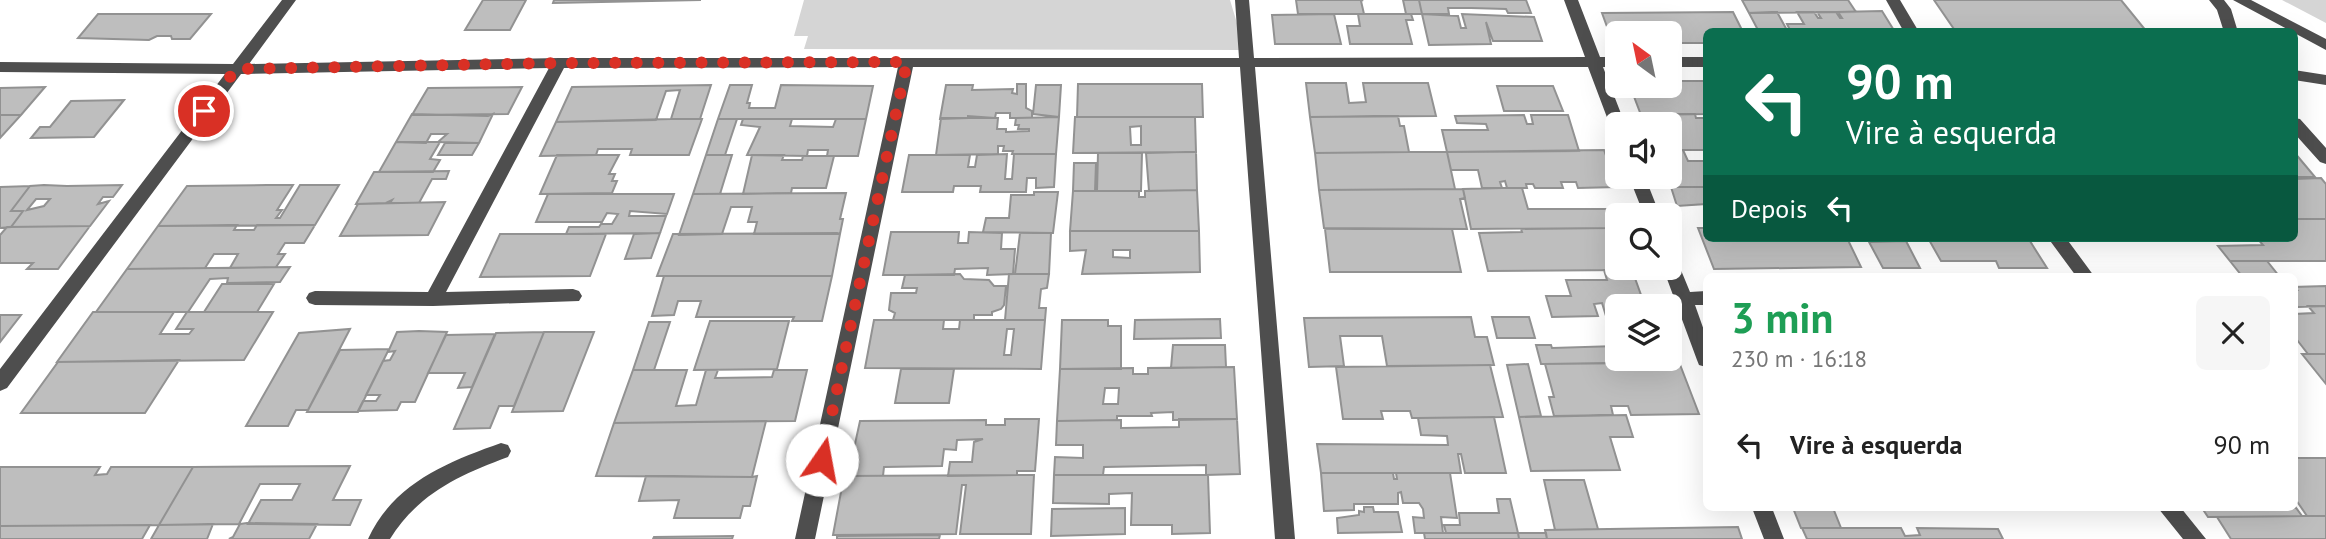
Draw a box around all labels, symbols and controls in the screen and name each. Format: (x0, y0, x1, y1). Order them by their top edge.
north arrow (1605, 21, 1682, 98)
map controls (1605, 21, 1682, 371)
text: 90 m (1846, 49, 1953, 113)
icon: left (1731, 56, 1822, 147)
pin (174, 81, 234, 141)
icon: arrive (185, 92, 223, 130)
text: Vire à esquerda (1846, 111, 2057, 153)
button: sound (1605, 112, 1682, 189)
icon: left (1821, 189, 1859, 227)
text: Depois (1731, 192, 1807, 225)
button: search (1605, 203, 1682, 280)
text: 3 min (1731, 290, 1833, 345)
button: layers (1605, 294, 1682, 371)
button: close (2196, 296, 2270, 370)
text: 230 m · 16:18 (1731, 344, 1867, 373)
position arrow (785, 423, 859, 497)
icon: left (1731, 426, 1769, 464)
text: Vire à esquerda (1790, 428, 1962, 461)
text: 90 m (2214, 428, 2270, 461)

